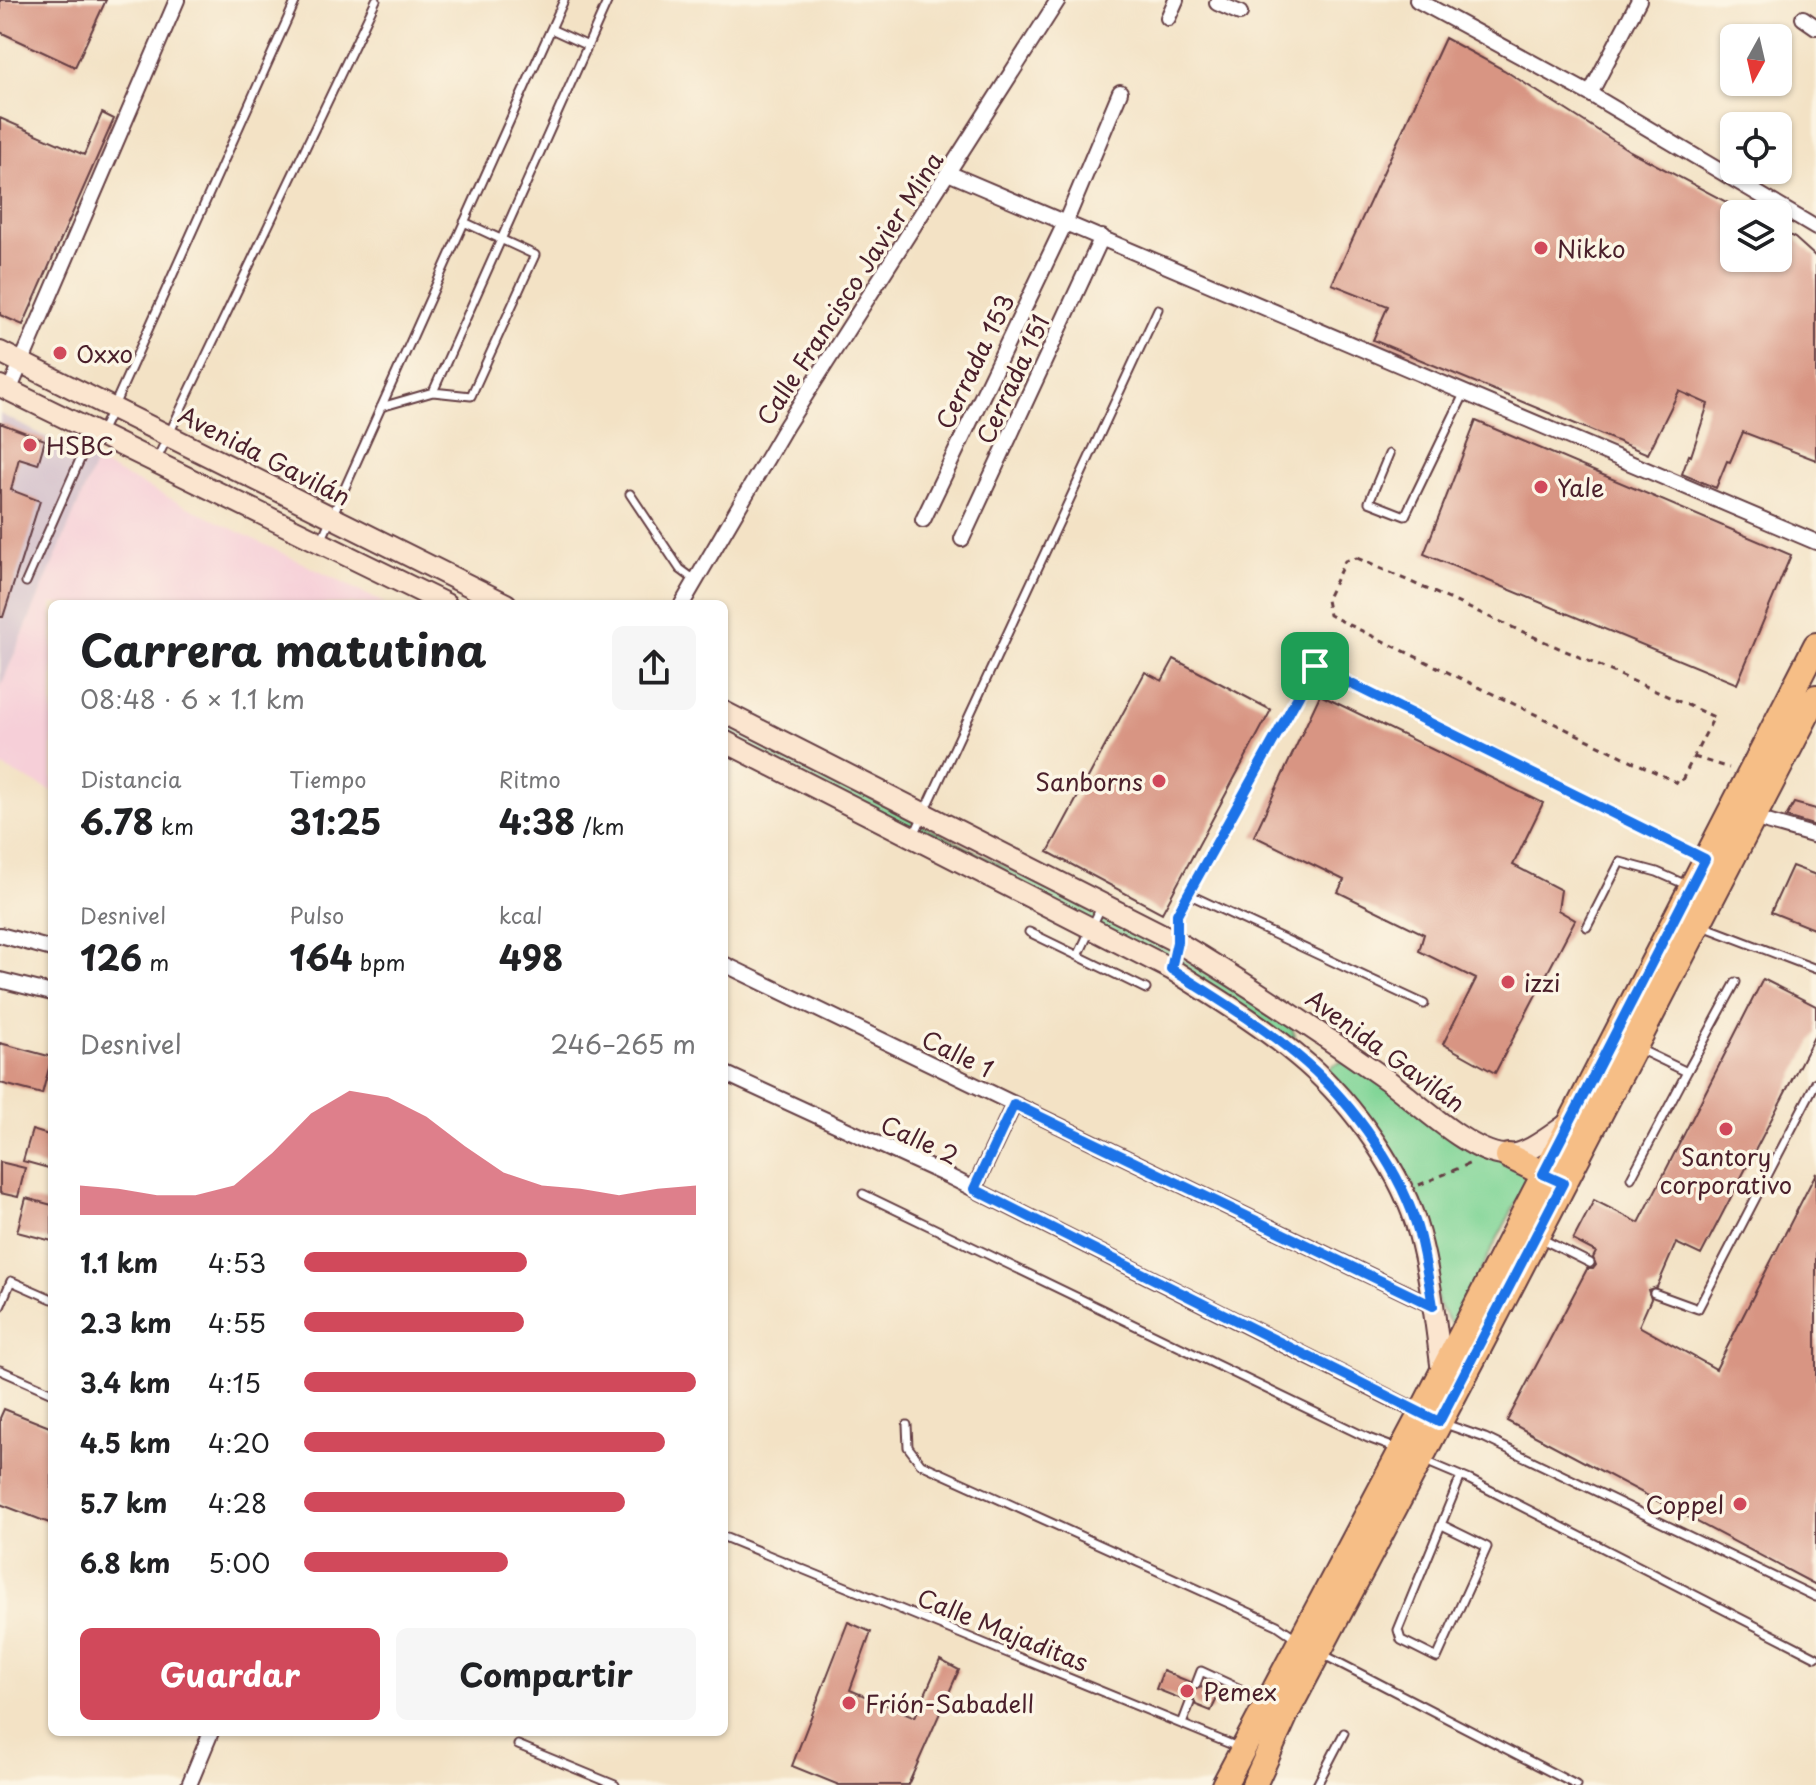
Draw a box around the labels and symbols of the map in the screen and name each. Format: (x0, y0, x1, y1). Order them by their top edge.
north arrow (1720, 24, 1792, 96)
street label: Calle Francisco Javier Mina (747, 144, 951, 432)
place label: Nikko (1557, 230, 1626, 266)
marker: Nikko (1532, 239, 1550, 257)
street label: Cerrada 153 (926, 287, 1022, 435)
street label: Cerrada 151 (966, 308, 1058, 450)
place label: Oxxo (76, 335, 133, 371)
marker: Oxxo (51, 344, 69, 362)
street label: Avenida Gavilán (173, 396, 357, 514)
place label: HSBC (46, 427, 114, 463)
marker: HSBC (21, 436, 39, 454)
place label: Yale (1557, 469, 1604, 505)
marker: Yale (1532, 478, 1550, 496)
pin (1281, 632, 1349, 700)
place label: Sanborns (1035, 763, 1143, 799)
marker: Sanborns (1150, 772, 1168, 790)
place label: izzi (1524, 964, 1561, 1000)
marker: izzi (1499, 973, 1517, 991)
street label: Avenida Gavilán (1299, 980, 1473, 1120)
street label: Calle 1 (916, 1020, 1000, 1086)
street label: Calle 2 (875, 1105, 965, 1173)
marker: Santory corporativo (1717, 1120, 1735, 1138)
place label: Santory corporativo (1660, 1138, 1792, 1202)
place label: Coppel (1645, 1486, 1724, 1522)
marker: Coppel (1731, 1495, 1749, 1513)
street label: Calle Majaditas (912, 1578, 1094, 1680)
place label: Pemex (1203, 1673, 1277, 1709)
marker: Pemex (1178, 1682, 1196, 1700)
place label: Frión-Sabadell (865, 1685, 1034, 1721)
marker: Frión-Sabadell (840, 1694, 858, 1712)

